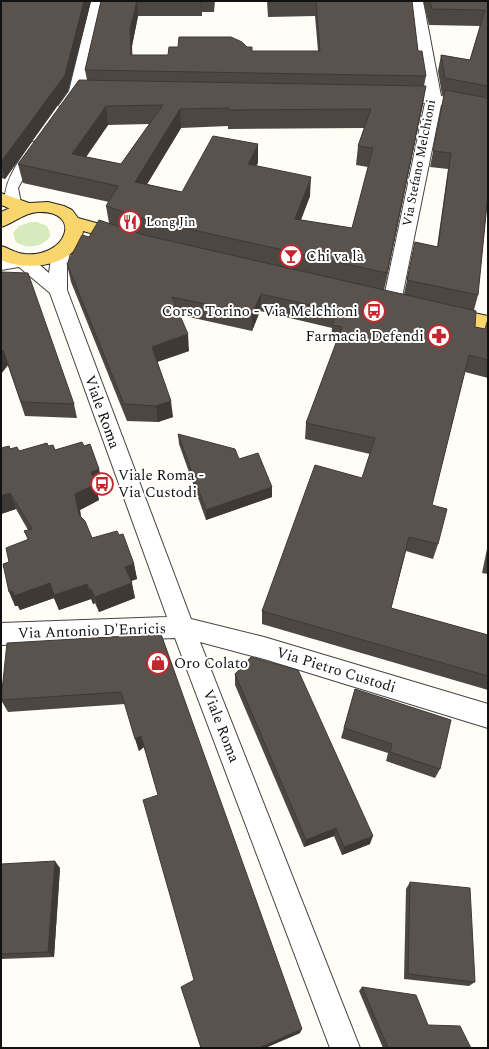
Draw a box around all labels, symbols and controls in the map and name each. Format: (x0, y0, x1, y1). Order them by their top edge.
street label: Via Stefano Melchioni (397, 98, 441, 228)
restaurant icon: Long Jin (117, 209, 143, 235)
place label: Long Jin (146, 212, 196, 232)
bar icon: Chi va là (278, 243, 304, 269)
place label: Chi va là (306, 245, 365, 268)
bus stop icon: Corso Torino - Via Melchioni (361, 298, 387, 324)
place label: Corso Torino - Via Melchioni (162, 300, 358, 323)
pharmacy icon: Farmacia Defendi (426, 323, 452, 349)
place label: Farmacia Defendi (306, 325, 424, 348)
street label: Viale Roma (78, 372, 126, 453)
place label: Viale Roma - Via Custodi (118, 464, 204, 504)
bus stop icon: Viale Roma - Via Custodi (89, 471, 115, 497)
street label: Via Antonio D'Enricis (17, 617, 167, 645)
street label: Via Pietro Custodi (273, 641, 399, 699)
shop icon: Oro Colato (145, 650, 171, 676)
place label: Oro Colato (174, 652, 248, 675)
street label: Viale Roma (197, 686, 246, 767)

